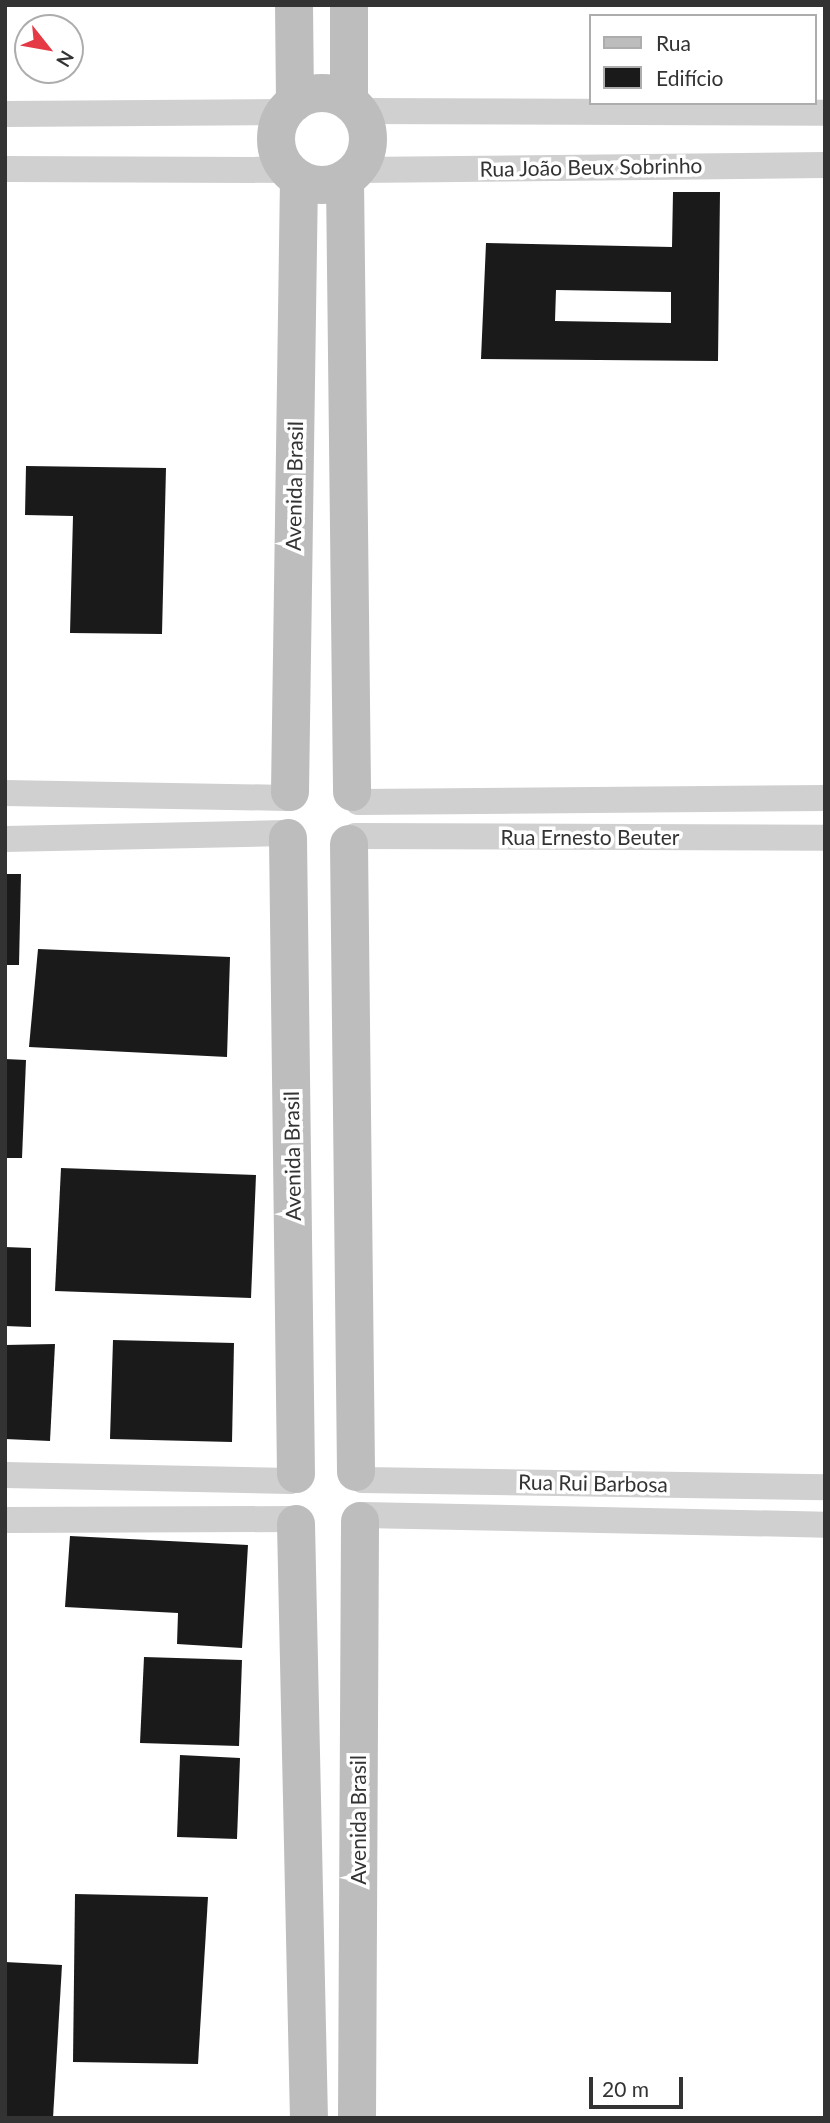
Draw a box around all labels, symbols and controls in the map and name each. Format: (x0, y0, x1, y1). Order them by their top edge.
north arrow (14, 14, 84, 84)
legend (588, 14, 816, 105)
text: Rua (656, 30, 691, 55)
text: N (52, 47, 79, 71)
text: Edifício (656, 65, 723, 90)
street label: Rua João Beux Sobrinho (479, 152, 703, 182)
street label: Avenida Brasil (280, 421, 308, 551)
street label: Rua Ernesto Beuter (501, 824, 679, 850)
street label: Avenida Brasil (278, 1091, 306, 1221)
street label: Rua Rui Barbosa (518, 1469, 668, 1497)
street label: Avenida Brasil (345, 1755, 371, 1885)
scale bar (592, 2064, 686, 2108)
text: 20 m (602, 2076, 649, 2101)

